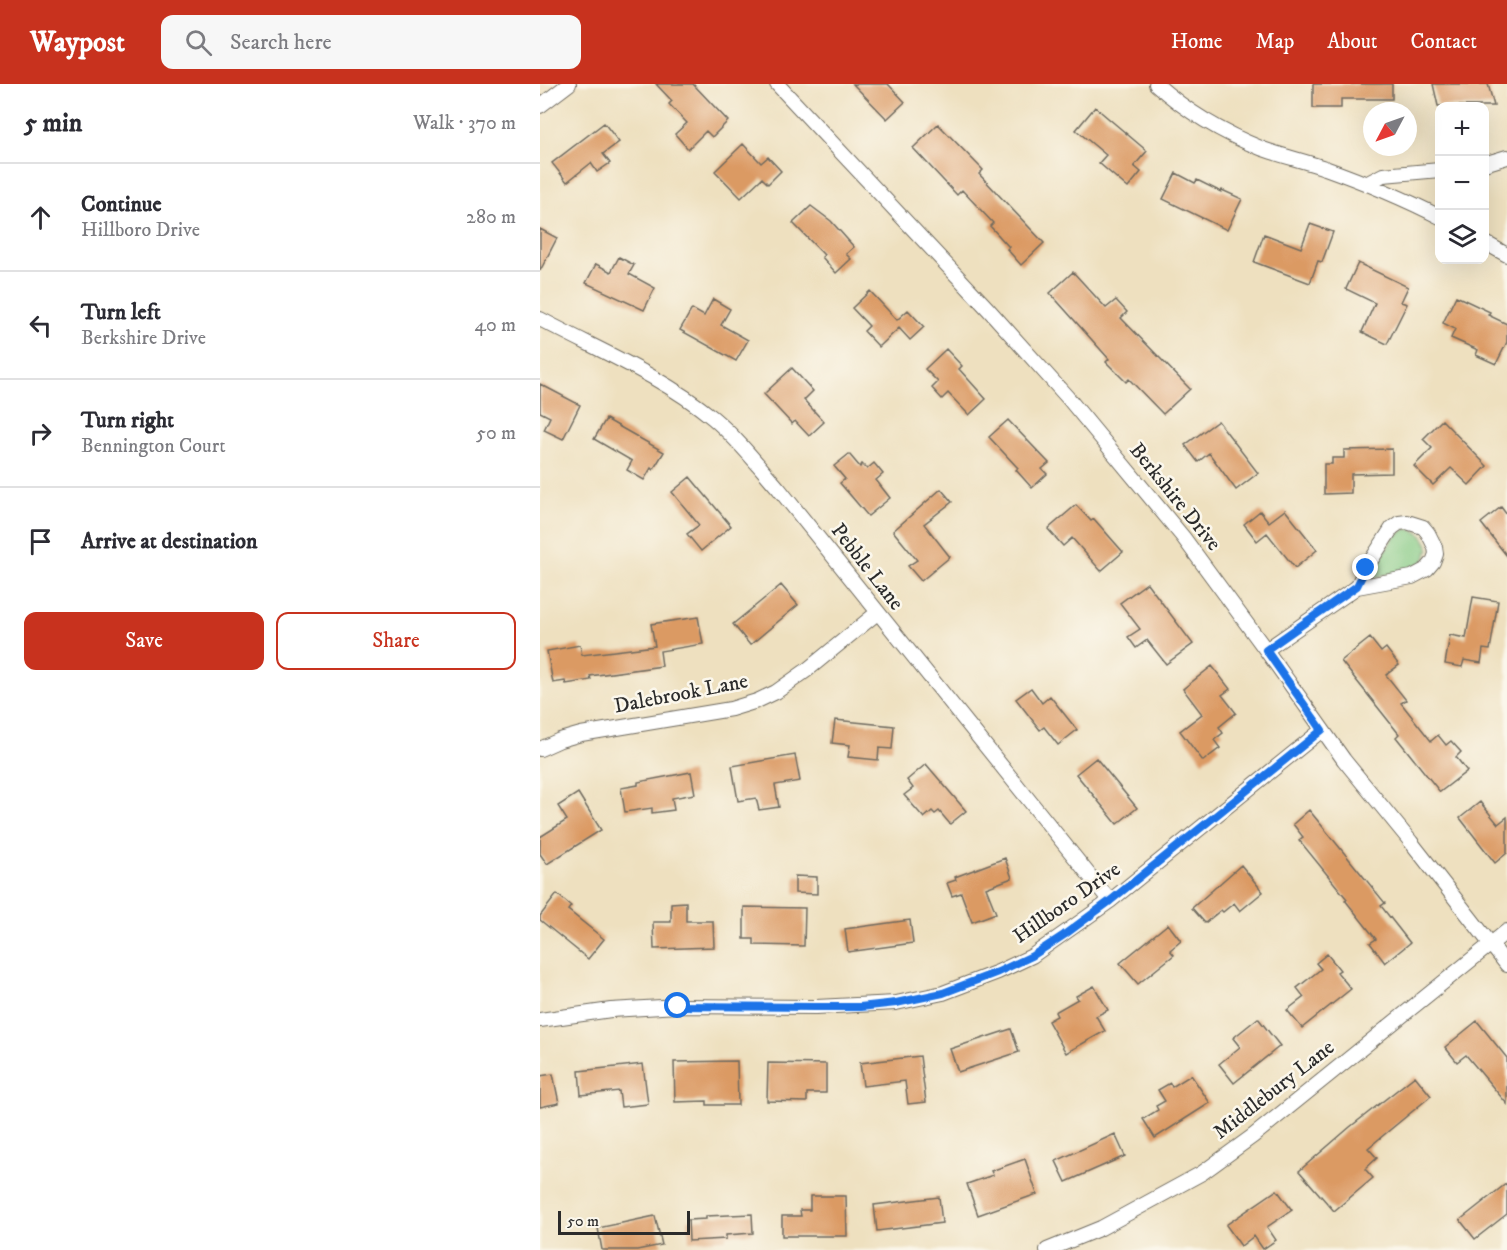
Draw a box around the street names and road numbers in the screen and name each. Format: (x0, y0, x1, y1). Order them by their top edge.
street label: Berkshire Drive (1124, 438, 1227, 556)
street label: Pebble Lane (825, 518, 909, 616)
street label: Dalebrook Lane (612, 668, 751, 720)
street label: Hillboro Drive (1008, 856, 1126, 949)
street label: Middlebury Lane (1208, 1035, 1340, 1145)

